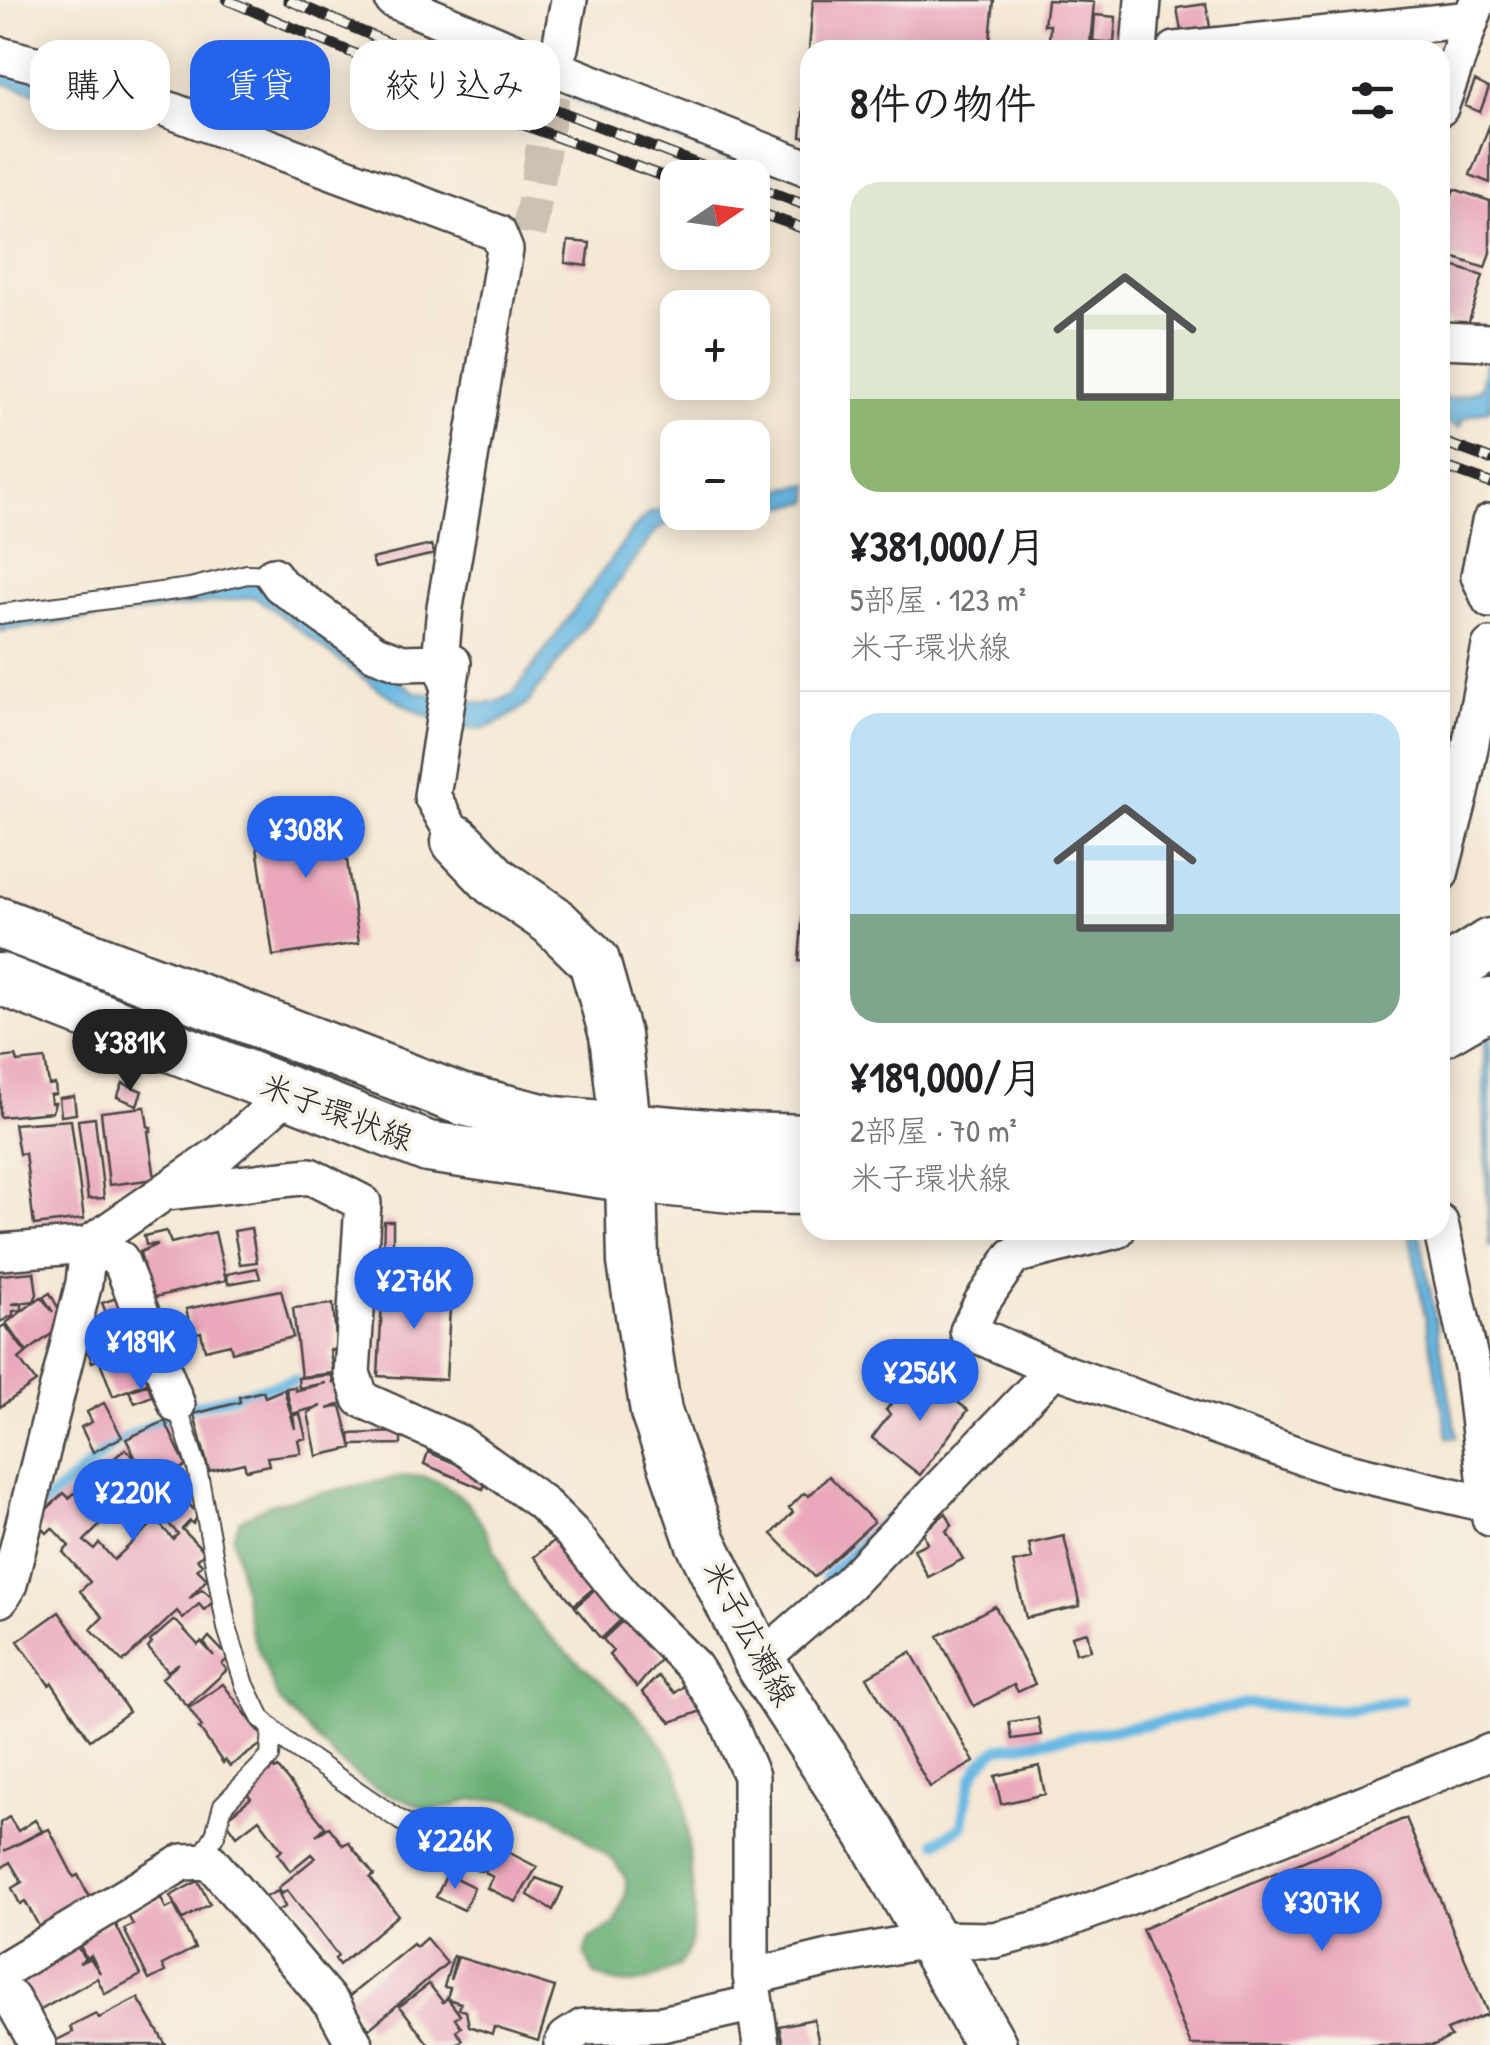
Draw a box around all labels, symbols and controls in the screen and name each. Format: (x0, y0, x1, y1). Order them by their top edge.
chip: 購入 (30, 40, 170, 130)
chip: 賃貸 (190, 40, 330, 130)
chip: 絞り込み (350, 40, 560, 130)
icon: filters (1345, 73, 1400, 128)
text: 8件の物件 (850, 74, 1036, 131)
north arrow (660, 160, 770, 270)
map controls (660, 160, 770, 530)
icon: home (1035, 247, 1215, 427)
button: + (660, 290, 770, 400)
button: − (660, 420, 770, 530)
text: ¥381,000/月 (850, 517, 1046, 574)
text: 5部屋 · 123 m² (850, 578, 1026, 621)
text: 米子環状線 (850, 625, 1010, 668)
icon: home (1035, 778, 1215, 958)
pin: ¥308K (236, 796, 376, 881)
text: ¥308K (269, 807, 343, 850)
pin: ¥381K (60, 1009, 200, 1094)
text: ¥381K (94, 1020, 166, 1063)
text: ¥189,000/月 (850, 1048, 1043, 1105)
street label: 米子環状線 (255, 1063, 420, 1160)
text: 2部屋 · 70 m² (850, 1109, 1017, 1152)
text: 米子環状線 (850, 1156, 1010, 1199)
pin: ¥276K (344, 1247, 484, 1332)
text: ¥276K (376, 1258, 452, 1301)
pin: ¥189K (71, 1308, 211, 1393)
text: ¥189K (107, 1319, 175, 1362)
pin: ¥256K (850, 1339, 990, 1424)
text: ¥256K (884, 1350, 956, 1393)
pin: ¥220K (63, 1459, 203, 1544)
text: ¥220K (95, 1470, 171, 1513)
street label: 米子広瀬線 (694, 1552, 807, 1714)
pin: ¥226K (385, 1807, 525, 1892)
text: ¥226K (418, 1818, 492, 1861)
pin: ¥307K (1252, 1869, 1392, 1954)
text: ¥307K (1284, 1880, 1360, 1923)

